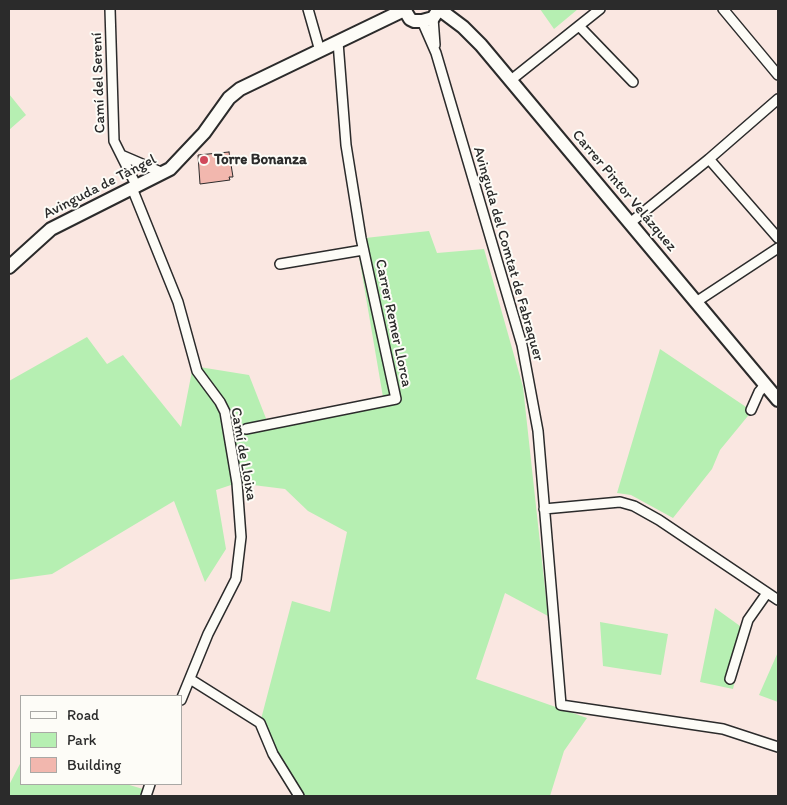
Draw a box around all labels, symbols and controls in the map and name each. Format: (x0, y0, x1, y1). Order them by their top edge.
street label: Camí del Serení (88, 32, 110, 134)
street label: Carrer Pintor Velázquez (568, 127, 680, 255)
street label: Avinguda del Comtat de Fabraquer (469, 145, 547, 363)
street label: Avinguda de Tàngel (40, 151, 160, 223)
place label: Torre Bonanza (214, 151, 307, 169)
marker: Torre Bonanza (198, 154, 210, 166)
street label: Carrer Remer Llorca (371, 258, 415, 388)
street label: Camí de Lloixa (226, 406, 260, 502)
legend (20, 695, 182, 785)
text: Road (67, 706, 99, 724)
text: Park (67, 731, 97, 749)
text: Building (67, 756, 121, 774)

